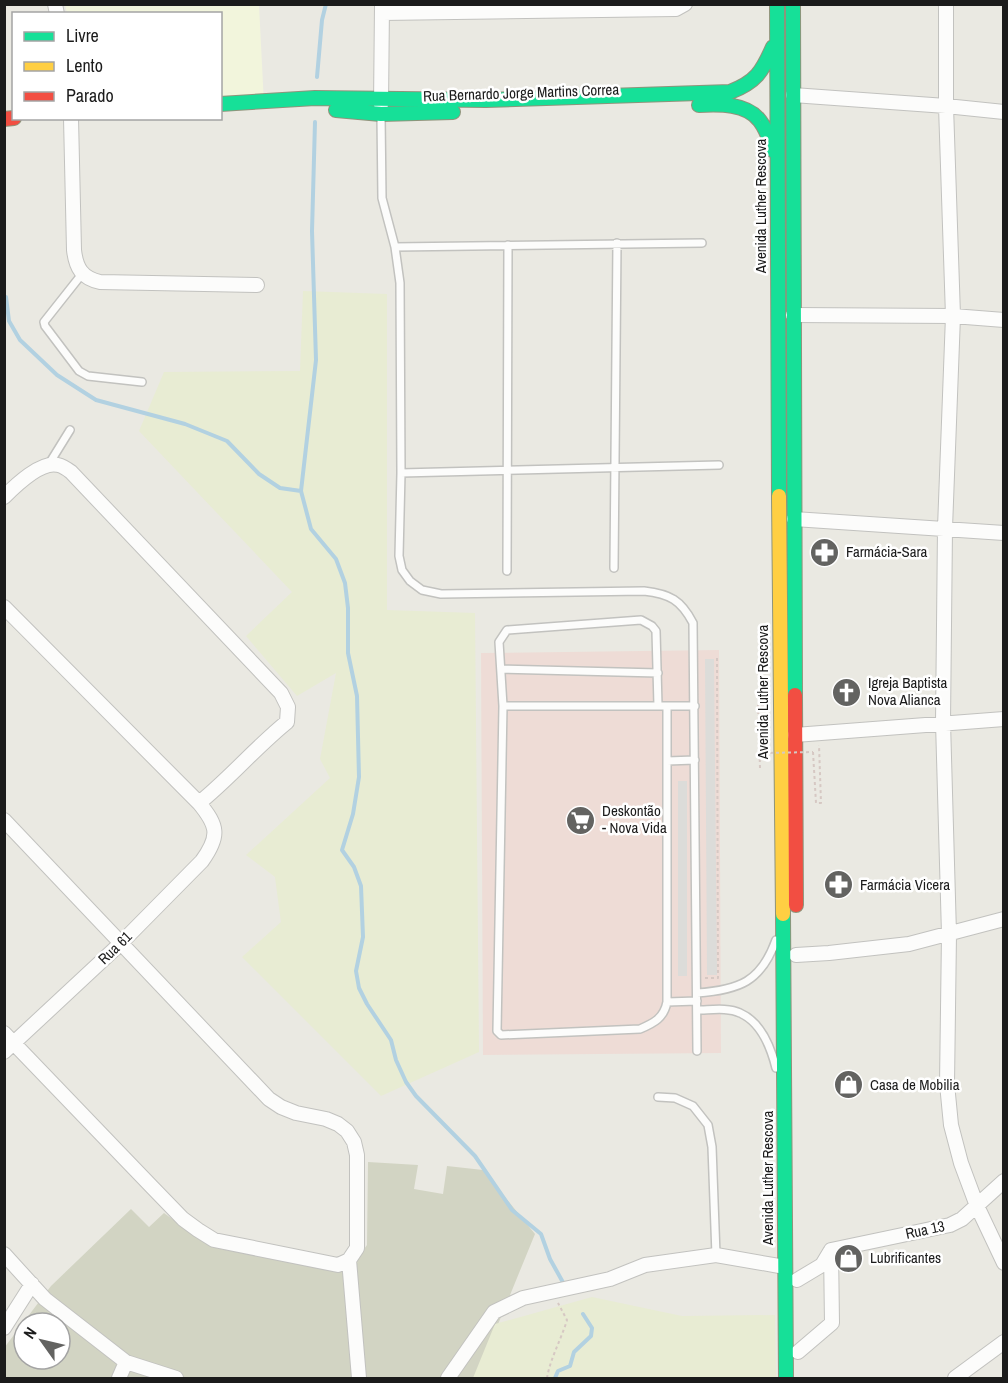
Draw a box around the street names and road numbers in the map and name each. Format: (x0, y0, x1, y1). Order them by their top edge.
street label: Rua Bernardo Jorge Martins Correa (423, 79, 620, 106)
street label: Avenida Luther Rescova (750, 139, 771, 274)
street label: Avenida Luther Rescova (752, 625, 773, 760)
street label: Rua 61 (93, 926, 136, 969)
street label: Avenida Luther Rescova (757, 1111, 778, 1246)
street label: Rua 13 (903, 1215, 947, 1244)

